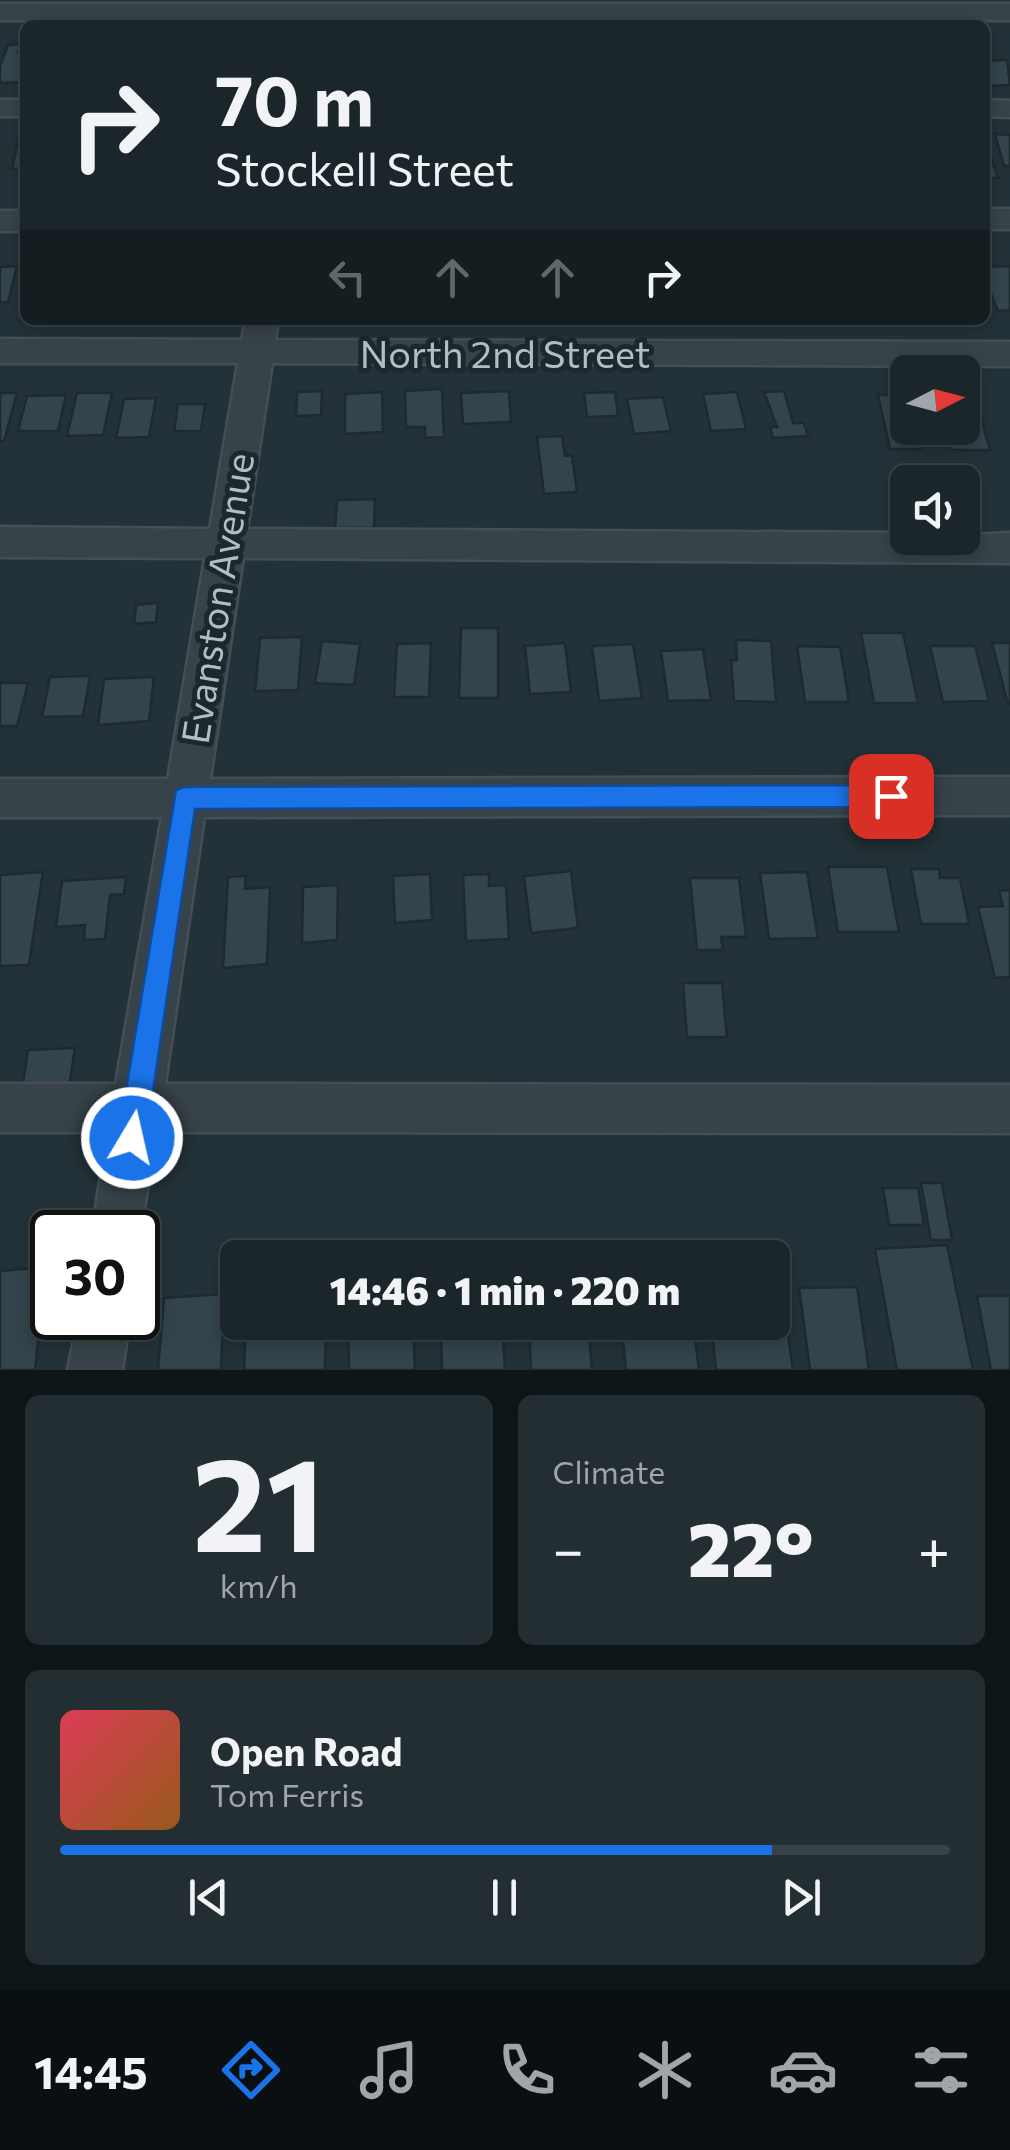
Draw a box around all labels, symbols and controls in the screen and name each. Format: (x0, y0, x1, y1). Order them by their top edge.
text: 70 m (215, 55, 374, 140)
icon: right (50, 60, 180, 190)
text: Stockell Street (215, 140, 514, 195)
icon: left (320, 250, 375, 305)
icon: ahead (425, 250, 480, 305)
icon: ahead (530, 250, 585, 305)
icon: right (635, 250, 690, 305)
street label: North 2nd Street (360, 329, 650, 376)
north arrow (890, 355, 980, 445)
map controls (890, 355, 980, 555)
street label: Evanston Avenue (170, 449, 262, 747)
button: sound (890, 465, 980, 555)
pin (849, 754, 934, 839)
icon: arrive (864, 769, 919, 824)
position arrow (80, 1086, 184, 1190)
speed limit sign: 30 (30, 1210, 160, 1340)
text: 14:46 · 1 min · 220 m (330, 1266, 680, 1313)
text: 21 (192, 1420, 325, 1579)
text: Climate (553, 1451, 665, 1491)
text: 22° (688, 1501, 814, 1592)
text: − (553, 1514, 584, 1581)
text: + (918, 1514, 950, 1581)
text: km/h (220, 1565, 298, 1605)
text: Open Road (210, 1727, 403, 1774)
text: Tom Ferris (210, 1774, 364, 1814)
icon: previous (181, 1870, 236, 1925)
icon: pause (477, 1870, 532, 1925)
icon: next (774, 1870, 829, 1925)
icon: directions (216, 2035, 286, 2105)
icon: music (354, 2035, 424, 2105)
icon: phone (492, 2035, 562, 2105)
icon: climate (630, 2035, 700, 2105)
icon: car (768, 2035, 838, 2105)
icon: filters (906, 2035, 976, 2105)
text: 14:45 (34, 2043, 148, 2098)

